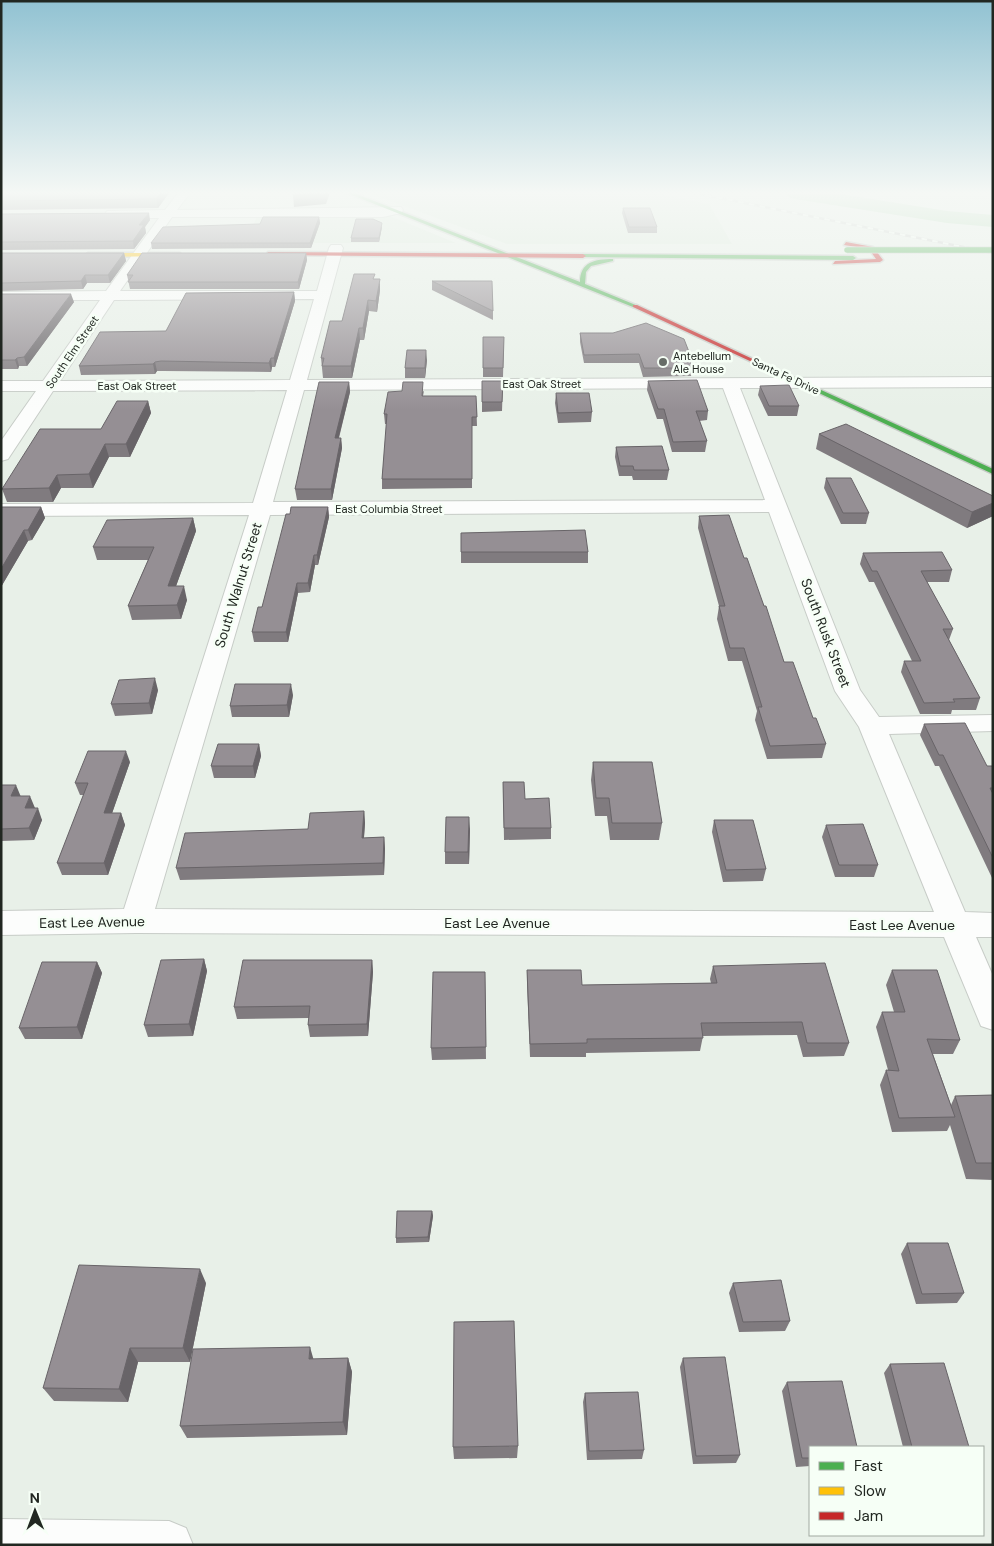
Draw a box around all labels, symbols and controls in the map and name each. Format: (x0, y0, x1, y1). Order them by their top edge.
street label: South Elm Street (42, 313, 102, 391)
place label: Antebellum Ale House (673, 349, 731, 376)
street label: Santa Fe Drive (750, 354, 822, 398)
marker: Antebellum Ale House (657, 356, 669, 368)
street label: East Oak Street (503, 377, 581, 391)
street label: East Oak Street (98, 379, 176, 393)
street label: East Columbia Street (335, 502, 443, 516)
street label: South Walnut Street (210, 520, 266, 650)
street label: South Rusk Street (797, 576, 855, 690)
street label: East Lee Avenue (39, 912, 145, 932)
street label: East Lee Avenue (444, 914, 550, 932)
street label: East Lee Avenue (849, 916, 955, 934)
legend (809, 1446, 984, 1536)
text: Fast (854, 1456, 883, 1476)
text: Slow (854, 1481, 887, 1501)
north arrow (10, 1486, 60, 1536)
text: N (30, 1489, 40, 1507)
text: Jam (854, 1506, 883, 1526)

